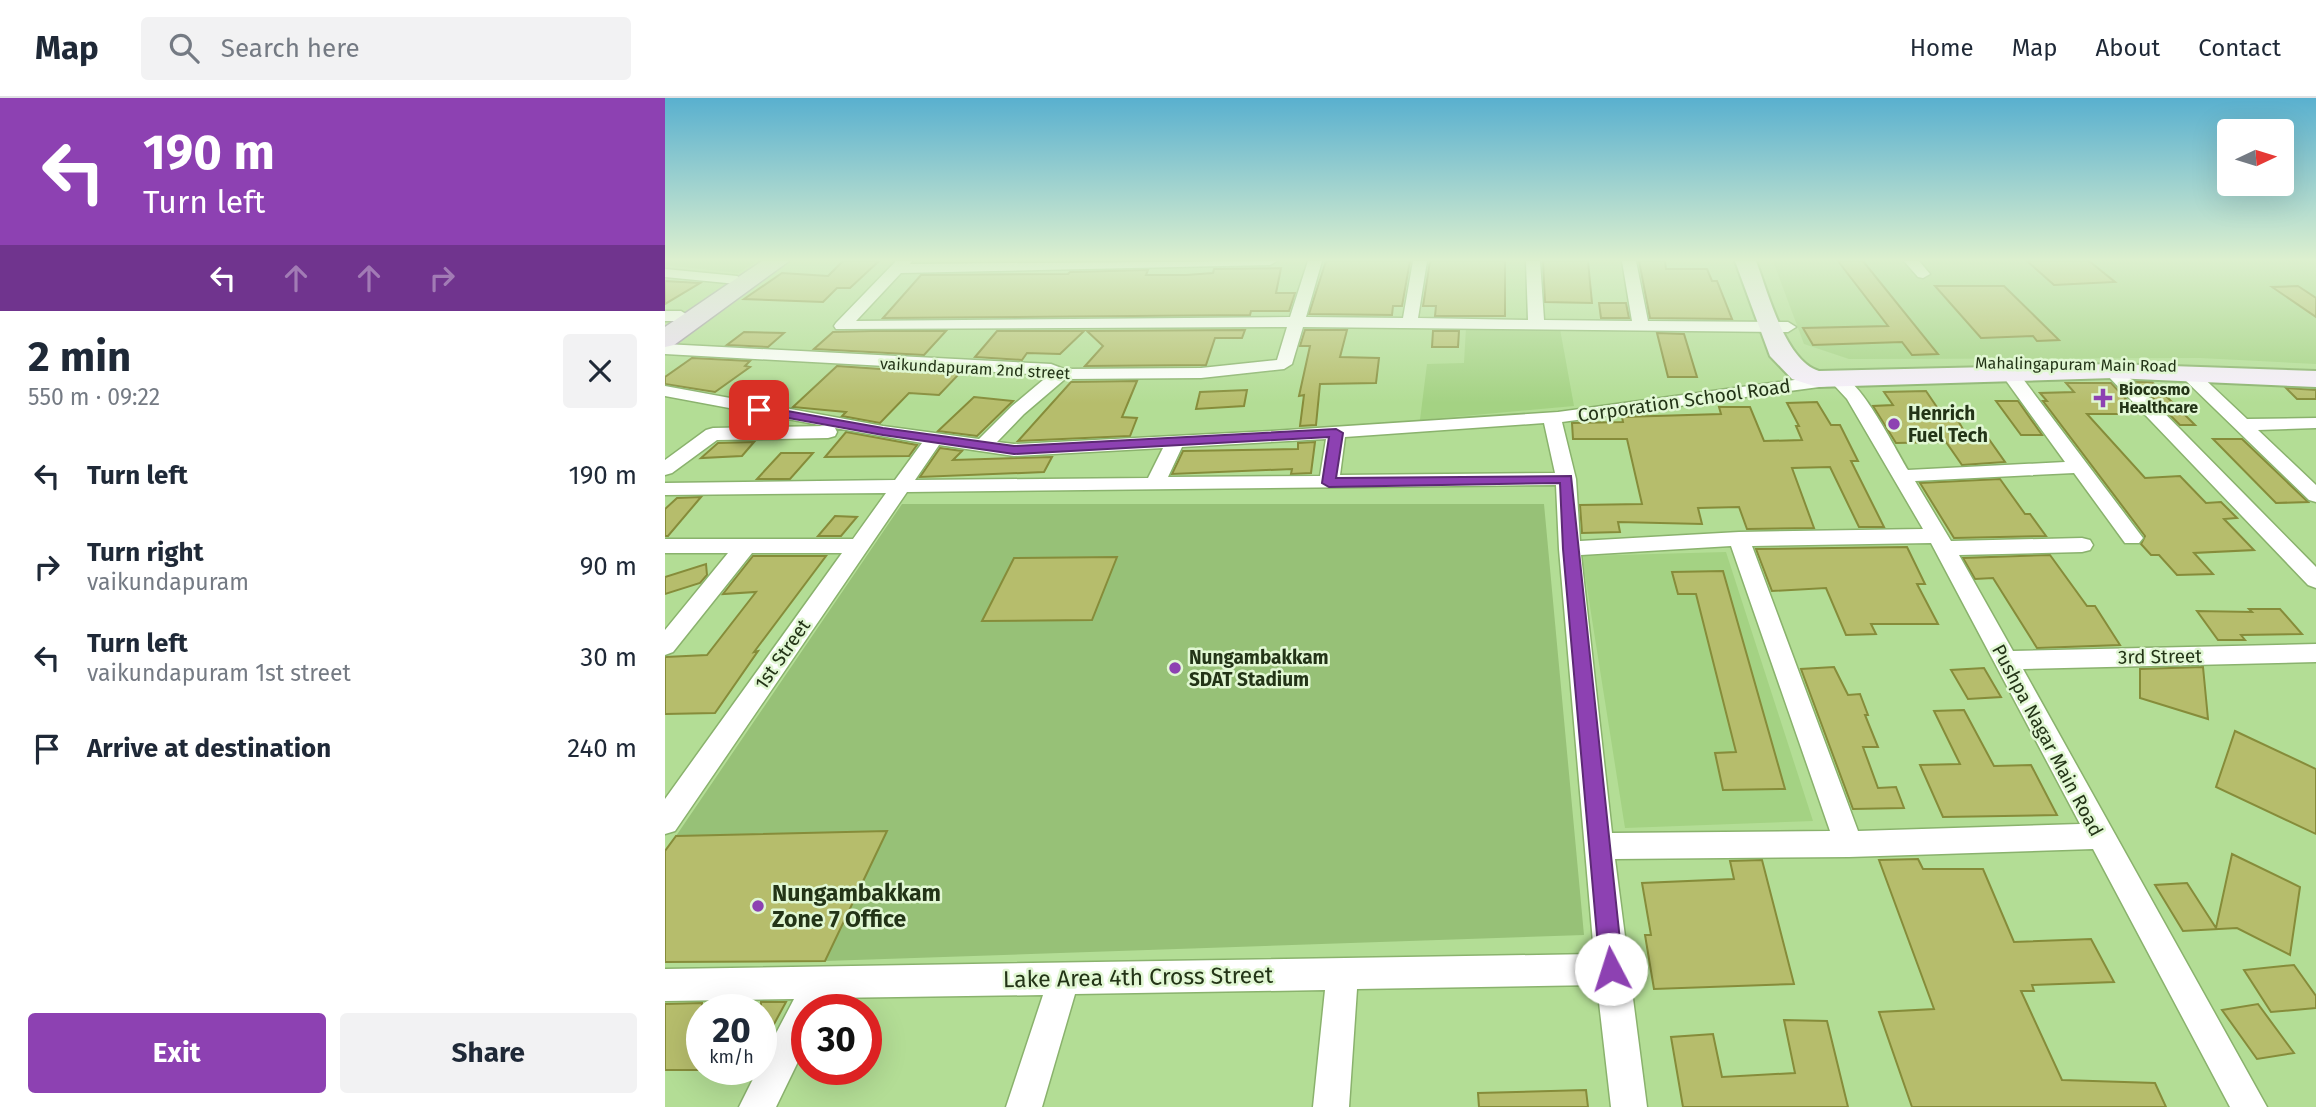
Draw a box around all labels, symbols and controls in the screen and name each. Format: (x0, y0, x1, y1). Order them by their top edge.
search box (141, 17, 631, 80)
text: Map (35, 28, 99, 68)
icon: search (165, 29, 203, 67)
text: Search here (221, 33, 360, 64)
text: Home (1910, 34, 1974, 62)
text: Map (2012, 34, 2058, 62)
text: About (2096, 34, 2160, 62)
text: Contact (2198, 34, 2281, 62)
north arrow (2217, 119, 2294, 196)
map controls (2217, 119, 2294, 196)
text: 190 m (143, 123, 275, 182)
icon: left (28, 126, 119, 217)
text: Turn left (143, 183, 265, 221)
icon: left (204, 259, 242, 297)
icon: ahead (277, 259, 315, 297)
icon: ahead (350, 259, 388, 297)
icon: right (423, 259, 461, 297)
text: 2 min (28, 332, 131, 382)
button: close (563, 334, 637, 408)
street label: Mahalingapuram Main Road (1975, 353, 2177, 376)
street label: vaikundapuram 2nd street (879, 354, 1071, 383)
street label: Corporation School Road (1576, 374, 1792, 427)
pin (729, 380, 789, 440)
place label: Biocosmo Healthcare (2119, 380, 2198, 417)
text: 550 m · 09:22 (28, 383, 160, 411)
marker: Biocosmo Healthcare (2093, 388, 2113, 408)
icon: arrive (740, 391, 778, 429)
place label: Henrich Fuel Tech (1908, 402, 1988, 447)
marker: Henrich Fuel Tech (1886, 416, 1902, 432)
icon: left (28, 457, 66, 495)
text: Turn left (87, 460, 188, 491)
text: 190 m (568, 460, 637, 491)
text: Turn right (87, 537, 204, 568)
icon: right (28, 548, 66, 586)
text: 90 m (580, 551, 637, 582)
text: vaikundapuram (87, 568, 249, 596)
street label: 1st Street (750, 615, 815, 694)
text: Turn left (87, 628, 188, 659)
icon: left (28, 639, 66, 677)
street label: Pushpa Nagar Main Road (1987, 640, 2108, 840)
text: 30 m (580, 642, 637, 673)
street label: 3rd Street (2118, 644, 2202, 669)
place label: Nungambakkam SDAT Stadium (1189, 646, 1329, 691)
text: vaikundapuram 1st street (87, 659, 351, 687)
marker: Nungambakkam SDAT Stadium (1167, 660, 1183, 676)
icon: arrive (28, 730, 66, 768)
text: Arrive at destination (87, 733, 331, 764)
text: 240 m (567, 733, 637, 764)
place label: Nungambakkam Zone 7 Office (772, 879, 941, 933)
marker: Nungambakkam Zone 7 Office (750, 898, 766, 914)
position arrow (1574, 932, 1648, 1006)
street label: Lake Area 4th Cross Street (1003, 961, 1274, 993)
speed limit sign: 30 (791, 994, 882, 1085)
text: 20 (712, 1009, 751, 1051)
button: Exit (28, 1013, 326, 1093)
button: Share (340, 1013, 637, 1093)
text: km/h (709, 1046, 754, 1068)

